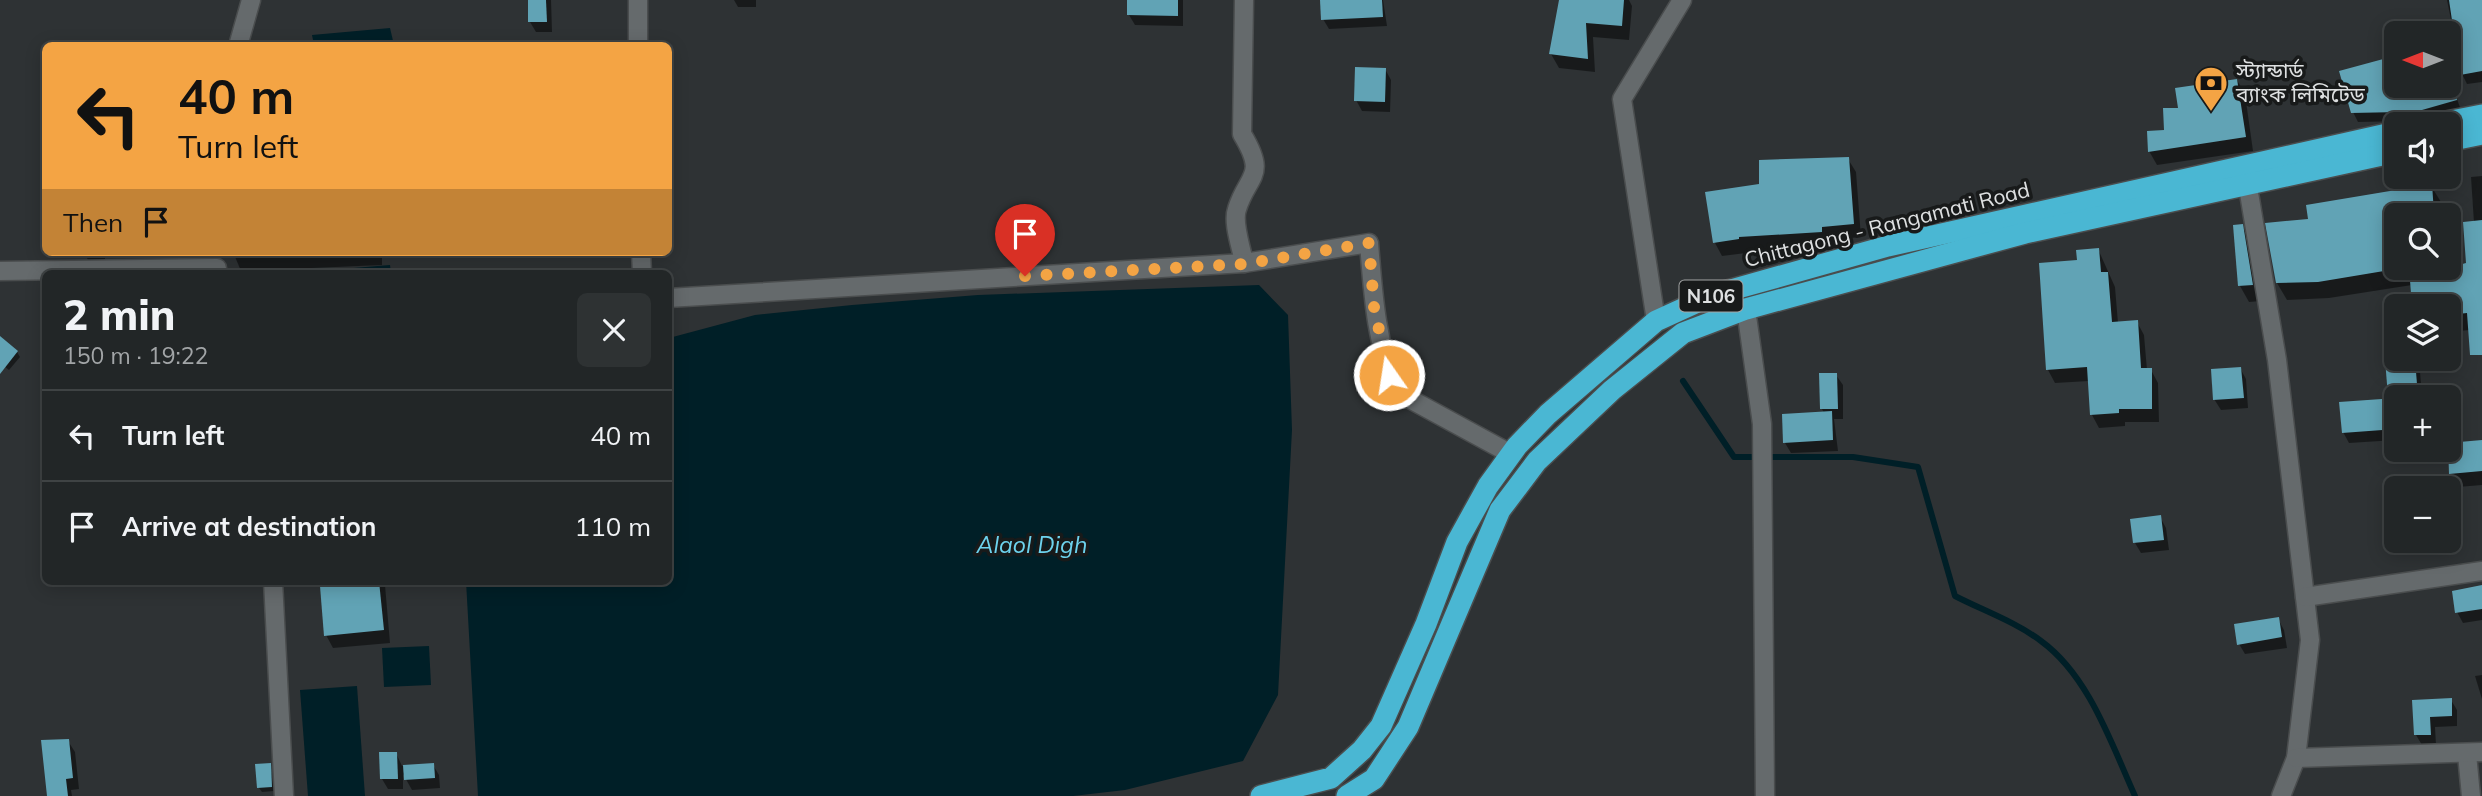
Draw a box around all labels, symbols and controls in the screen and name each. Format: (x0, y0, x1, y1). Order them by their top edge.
north arrow (2384, 21, 2460, 98)
map controls (2384, 21, 2461, 553)
place label: স্ট্যান্ডার্ড ব্যাংক লিমিটেড (2235, 57, 2366, 107)
bank icon: স্ট্যান্ডার্ড ব্যাংক লিমিটেড (2192, 64, 2230, 113)
text: 40 m (178, 65, 294, 126)
icon: left (63, 70, 154, 161)
button: sound (2384, 112, 2461, 189)
text: Turn left (178, 126, 298, 166)
street label: Chittagong - Rangamati Road (1741, 176, 2032, 272)
icon: arrive (137, 203, 175, 241)
button: search (2384, 203, 2461, 280)
pin (995, 204, 1055, 276)
text: Then (63, 206, 123, 239)
icon: arrive (1006, 215, 1044, 253)
road number: N106 (1680, 280, 1742, 312)
text: 2 min (63, 288, 176, 341)
button: close (577, 293, 651, 367)
button: layers (2384, 294, 2461, 371)
position arrow (1352, 338, 1426, 412)
text: 150 m · 19:22 (63, 341, 208, 370)
button: + (2384, 385, 2461, 462)
icon: left (63, 417, 101, 455)
text: Turn left (122, 419, 224, 452)
text: 40 m (590, 419, 651, 452)
button: − (2384, 476, 2461, 553)
icon: arrive (63, 508, 101, 546)
text: Arrive at destination (122, 510, 377, 543)
text: 110 m (575, 510, 651, 543)
water label: Alaol Digh (976, 530, 1087, 559)

